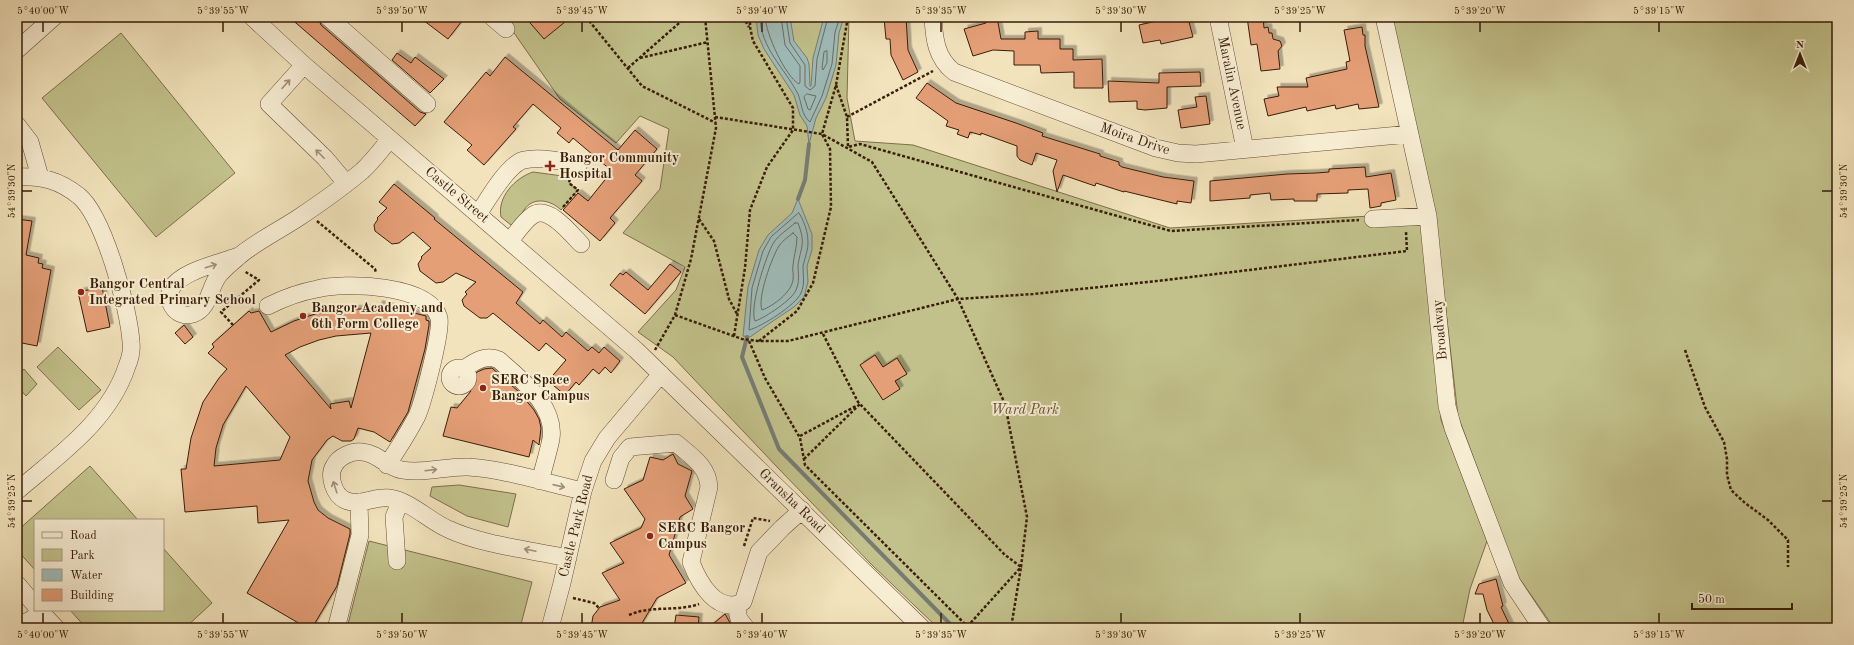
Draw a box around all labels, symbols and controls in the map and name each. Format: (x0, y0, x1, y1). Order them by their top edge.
text: 5°40'00"W (17, 6, 69, 16)
text: 5°39'55"W (197, 6, 249, 16)
text: 5°39'50"W (376, 6, 428, 16)
text: 5°39'45"W (556, 6, 608, 16)
text: 5°39'40"W (736, 6, 788, 16)
text: 5°39'35"W (915, 6, 967, 16)
text: 5°39'30"W (1095, 6, 1147, 16)
text: 5°39'25"W (1274, 6, 1326, 16)
text: 5°39'20"W (1454, 6, 1506, 16)
text: 5°39'15"W (1633, 6, 1685, 16)
north arrow (1780, 34, 1820, 74)
street label: Maralin Avenue (1215, 35, 1249, 131)
text: N (1796, 40, 1805, 51)
one-way arrow (281, 79, 291, 89)
street label: Moira Drive (1098, 121, 1172, 157)
one-way arrow (315, 149, 325, 159)
place label: Bangor Community Hospital (559, 151, 679, 181)
marker: Bangor Community Hospital (544, 160, 556, 172)
text: 54°39'30"N (7, 163, 17, 218)
text: 54°39'30"N (1839, 163, 1849, 218)
street label: Castle Street (422, 164, 492, 226)
one-way arrow (204, 262, 217, 269)
place label: Bangor Central Integrated Primary School (89, 277, 256, 307)
marker: Bangor Central Integrated Primary School (76, 287, 86, 297)
street label: Broadway (1430, 298, 1450, 361)
place label: Bangor Academy and 6th Form College (311, 301, 444, 331)
marker: Bangor Academy and 6th Form College (298, 311, 308, 321)
place label: SERC Space Bangor Campus (491, 373, 590, 403)
marker: SERC Space Bangor Campus (478, 383, 488, 393)
park label: Ward Park (991, 403, 1059, 417)
one-way arrow (424, 466, 437, 474)
street label: Gransha Road (756, 466, 828, 536)
text: 54°39'25"N (7, 473, 17, 528)
street label: Castle Park Road (556, 473, 596, 579)
text: 54°39'25"N (1839, 473, 1849, 528)
one-way arrow (330, 481, 338, 493)
one-way arrow (552, 482, 565, 490)
legend (34, 519, 164, 611)
place label: SERC Bangor Campus (658, 521, 745, 551)
text: Road (70, 530, 97, 542)
marker: SERC Bangor Campus (645, 531, 655, 541)
one-way arrow (524, 546, 537, 554)
text: Park (70, 550, 95, 562)
text: Water (70, 570, 103, 582)
scale bar (1692, 585, 1792, 611)
text: Building (70, 590, 114, 602)
text: 50 m (1698, 593, 1725, 606)
text: 5°40'00"W (17, 630, 69, 640)
text: 5°39'55"W (197, 630, 249, 640)
text: 5°39'50"W (376, 630, 428, 640)
text: 5°39'45"W (556, 630, 608, 640)
text: 5°39'40"W (736, 630, 788, 640)
text: 5°39'35"W (915, 630, 967, 640)
text: 5°39'30"W (1095, 630, 1147, 640)
text: 5°39'25"W (1274, 630, 1326, 640)
text: 5°39'20"W (1454, 630, 1506, 640)
text: 5°39'15"W (1633, 630, 1685, 640)

